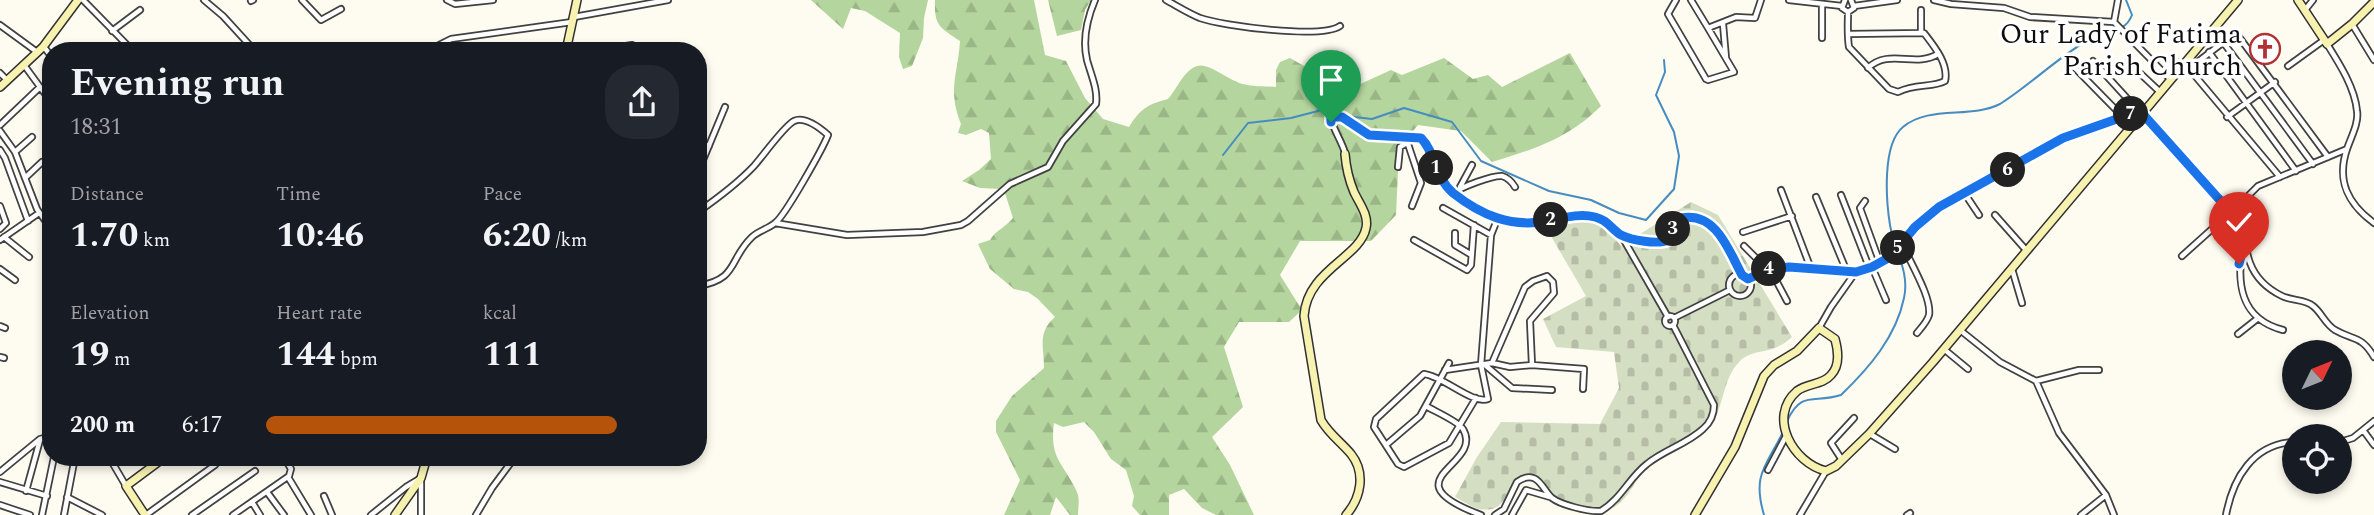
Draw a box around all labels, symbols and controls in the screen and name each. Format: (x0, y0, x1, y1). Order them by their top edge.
place label: Our Lady of Fatima Parish Church (2000, 13, 2242, 88)
church icon: Our Lady of Fatima Parish Church (2248, 32, 2282, 66)
pin (1301, 50, 1361, 122)
text: Evening run (70, 55, 284, 113)
icon: arrive (1312, 61, 1350, 99)
button: share (605, 65, 679, 139)
pin: 7 (2114, 96, 2148, 132)
text: 7 (2125, 99, 2136, 128)
text: 18:31 (70, 110, 122, 145)
pin: 1 (1418, 150, 1454, 186)
pin: 6 (1990, 152, 2025, 188)
text: 1 (1430, 153, 1441, 182)
text: 6 (2002, 155, 2013, 184)
text: Distance (70, 180, 144, 209)
text: Time (276, 180, 321, 209)
text: Pace (483, 180, 522, 209)
pin (2209, 192, 2269, 264)
pin: 2 (1534, 202, 1568, 238)
icon: check (2220, 203, 2258, 241)
text: 2 (1545, 205, 1556, 234)
text: 1.70 (70, 209, 138, 262)
text: 10:46 (276, 209, 364, 262)
text: 6:20 (483, 209, 551, 262)
pin: 3 (1656, 212, 1690, 246)
text: 3 (1667, 214, 1678, 243)
text: km (138, 226, 170, 255)
text: /km (551, 226, 587, 255)
pin: 5 (1881, 230, 1916, 266)
text: 5 (1892, 233, 1903, 262)
pin: 4 (1752, 252, 1786, 286)
text: 4 (1763, 254, 1774, 283)
text: Elevation (70, 299, 150, 328)
text: Heart rate (276, 299, 362, 328)
text: kcal (483, 299, 517, 328)
text: 19 (70, 328, 109, 381)
text: 144 (276, 328, 335, 381)
text: 111 (483, 328, 542, 381)
north arrow (2282, 340, 2352, 410)
map controls (2282, 340, 2352, 494)
text: m (109, 345, 130, 374)
text: bpm (335, 345, 378, 374)
text: 200 m (70, 408, 135, 443)
text: 6:17 (182, 408, 222, 443)
button: locate (2282, 424, 2352, 494)

